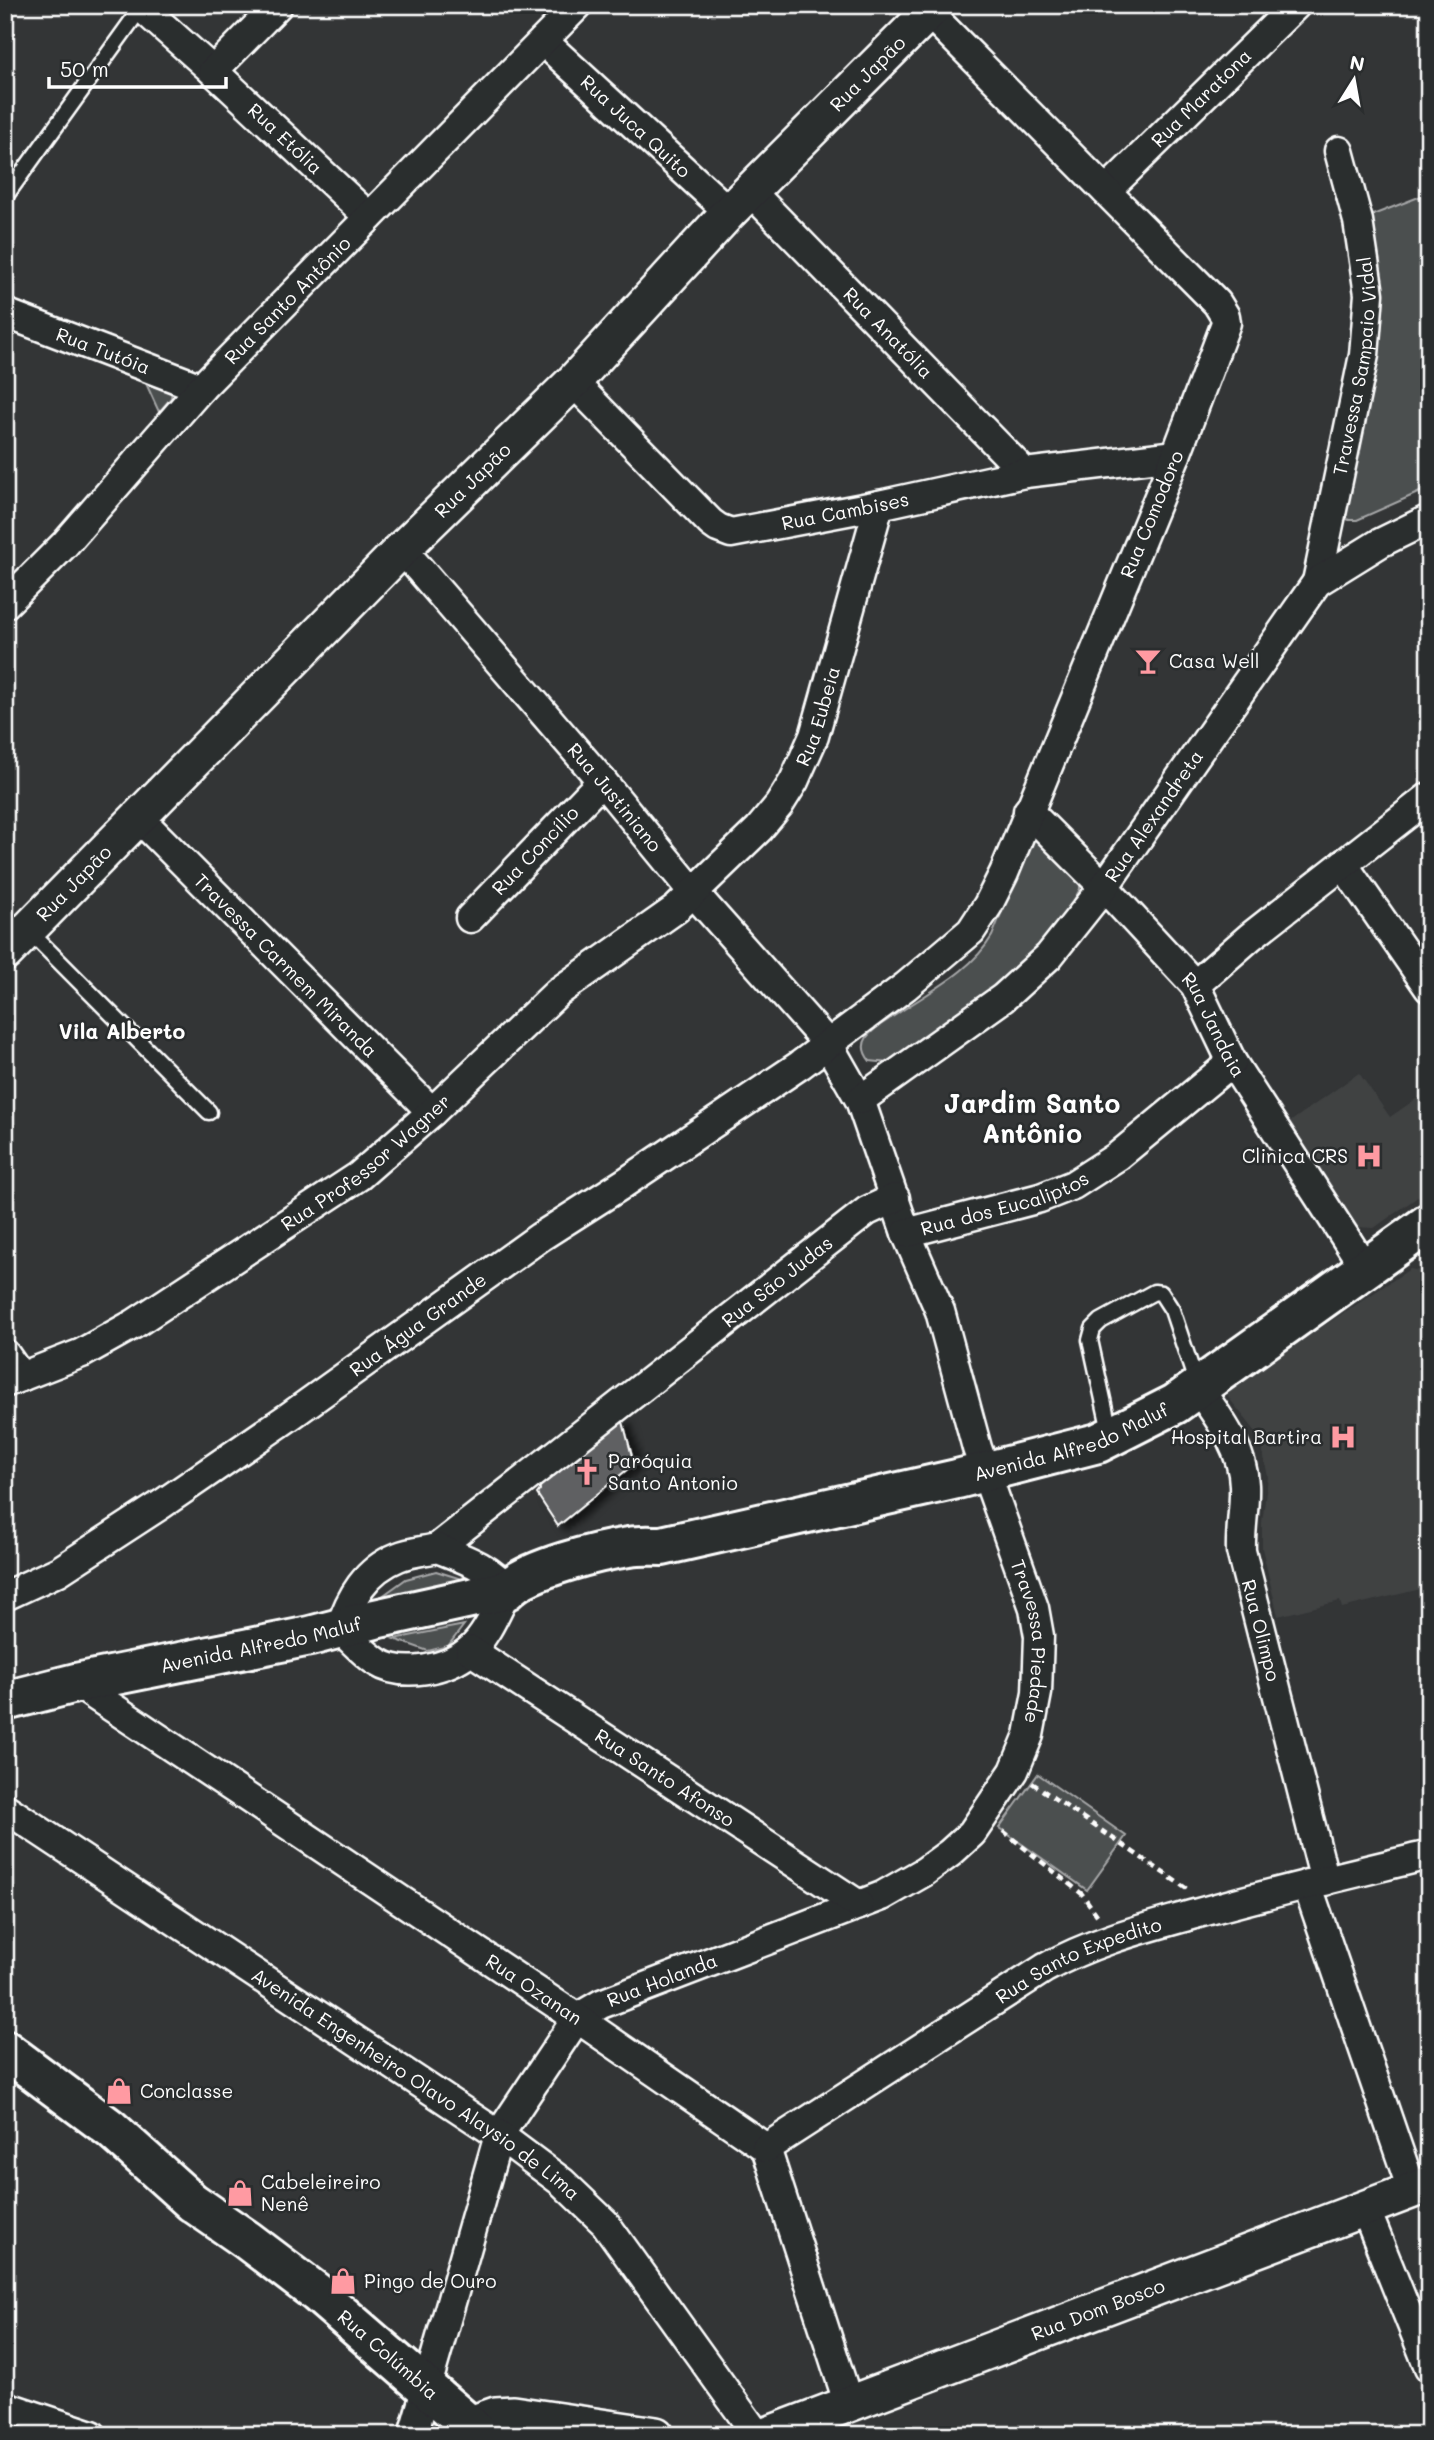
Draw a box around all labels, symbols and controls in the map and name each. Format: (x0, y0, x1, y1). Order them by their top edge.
street label: Rua Japão (824, 30, 910, 117)
street label: Rua Maratona (1145, 43, 1256, 152)
scale bar (49, 46, 226, 90)
north arrow (1318, 46, 1388, 116)
text: N (1348, 49, 1367, 76)
text: 50 m (60, 55, 109, 82)
street label: Rua Juca Quito (576, 69, 697, 183)
street label: Rua Etólia (243, 97, 328, 179)
street label: Rua Santo Antônio (218, 230, 356, 369)
street label: Travessa Sampaio Vidal (1326, 255, 1381, 477)
street label: Rua Anatólia (838, 281, 939, 383)
street label: Rua Tutóia (53, 321, 154, 379)
street label: Rua Japão (429, 437, 516, 523)
street label: Rua Comodoro (1114, 446, 1189, 582)
street label: Rua Cambises (779, 486, 911, 535)
bar icon: Casa Well (1133, 646, 1163, 676)
place label: Casa Well (1169, 648, 1260, 673)
street label: Rua Eubeia (789, 663, 845, 770)
street label: Rua Justiniano (562, 737, 668, 857)
street label: Rua Alexandreta (1098, 744, 1208, 887)
street label: Rua Concílio (486, 800, 584, 900)
street label: Rua Japão (30, 839, 116, 926)
street label: Travessa Carmem Miranda (189, 868, 383, 1062)
street label: Rua Jandaia (1177, 966, 1251, 1082)
district label: Vila Alberto (59, 1017, 185, 1044)
district label: Jardim Santo Antônio (944, 1086, 1120, 1150)
street label: Rua Professor Wagner (276, 1088, 455, 1236)
hospital icon: Clinica CRS (1354, 1141, 1384, 1171)
place label: Clinica CRS (1242, 1143, 1348, 1168)
street label: Rua dos Eucaliptos (918, 1165, 1093, 1241)
street label: Rua São Judas (716, 1230, 837, 1332)
street label: Rua Água Grande (344, 1266, 491, 1382)
street label: Avenida Alfredo Maluf (971, 1396, 1173, 1486)
hospital icon: Hospital Bartira (1328, 1422, 1358, 1452)
place label: Hospital Bartira (1171, 1424, 1322, 1449)
place label: Paróquia Santo Antonio (608, 1448, 738, 1495)
church icon: Paróquia Santo Antonio (572, 1457, 602, 1487)
street label: Travessa Piedade (1006, 1556, 1053, 1726)
street label: Rua Olimpo (1237, 1577, 1287, 1684)
street label: Avenida Alfredo Maluf (158, 1610, 365, 1678)
street label: Rua Santo Afonso (590, 1722, 740, 1832)
street label: Rua Santo Expedito (990, 1911, 1164, 2009)
street label: Rua Holanda (603, 1947, 721, 2012)
street label: Rua Ozanan (481, 1948, 587, 2030)
street label: Avenida Engenheiro Olavo Alaysio de Lima (247, 1962, 586, 2205)
shop icon: Conclasse (104, 2076, 134, 2106)
place label: Conclasse (140, 2078, 233, 2103)
place label: Cabeleireiro Nenê (261, 2169, 381, 2216)
shop icon: Cabeleireiro Nenê (225, 2178, 255, 2208)
shop icon: Pingo de Ouro (328, 2266, 358, 2296)
place label: Pingo de Ouro (364, 2268, 496, 2293)
street label: Rua Dom Bosco (1028, 2272, 1168, 2346)
street label: Rua Colúmbia (333, 2304, 444, 2405)

